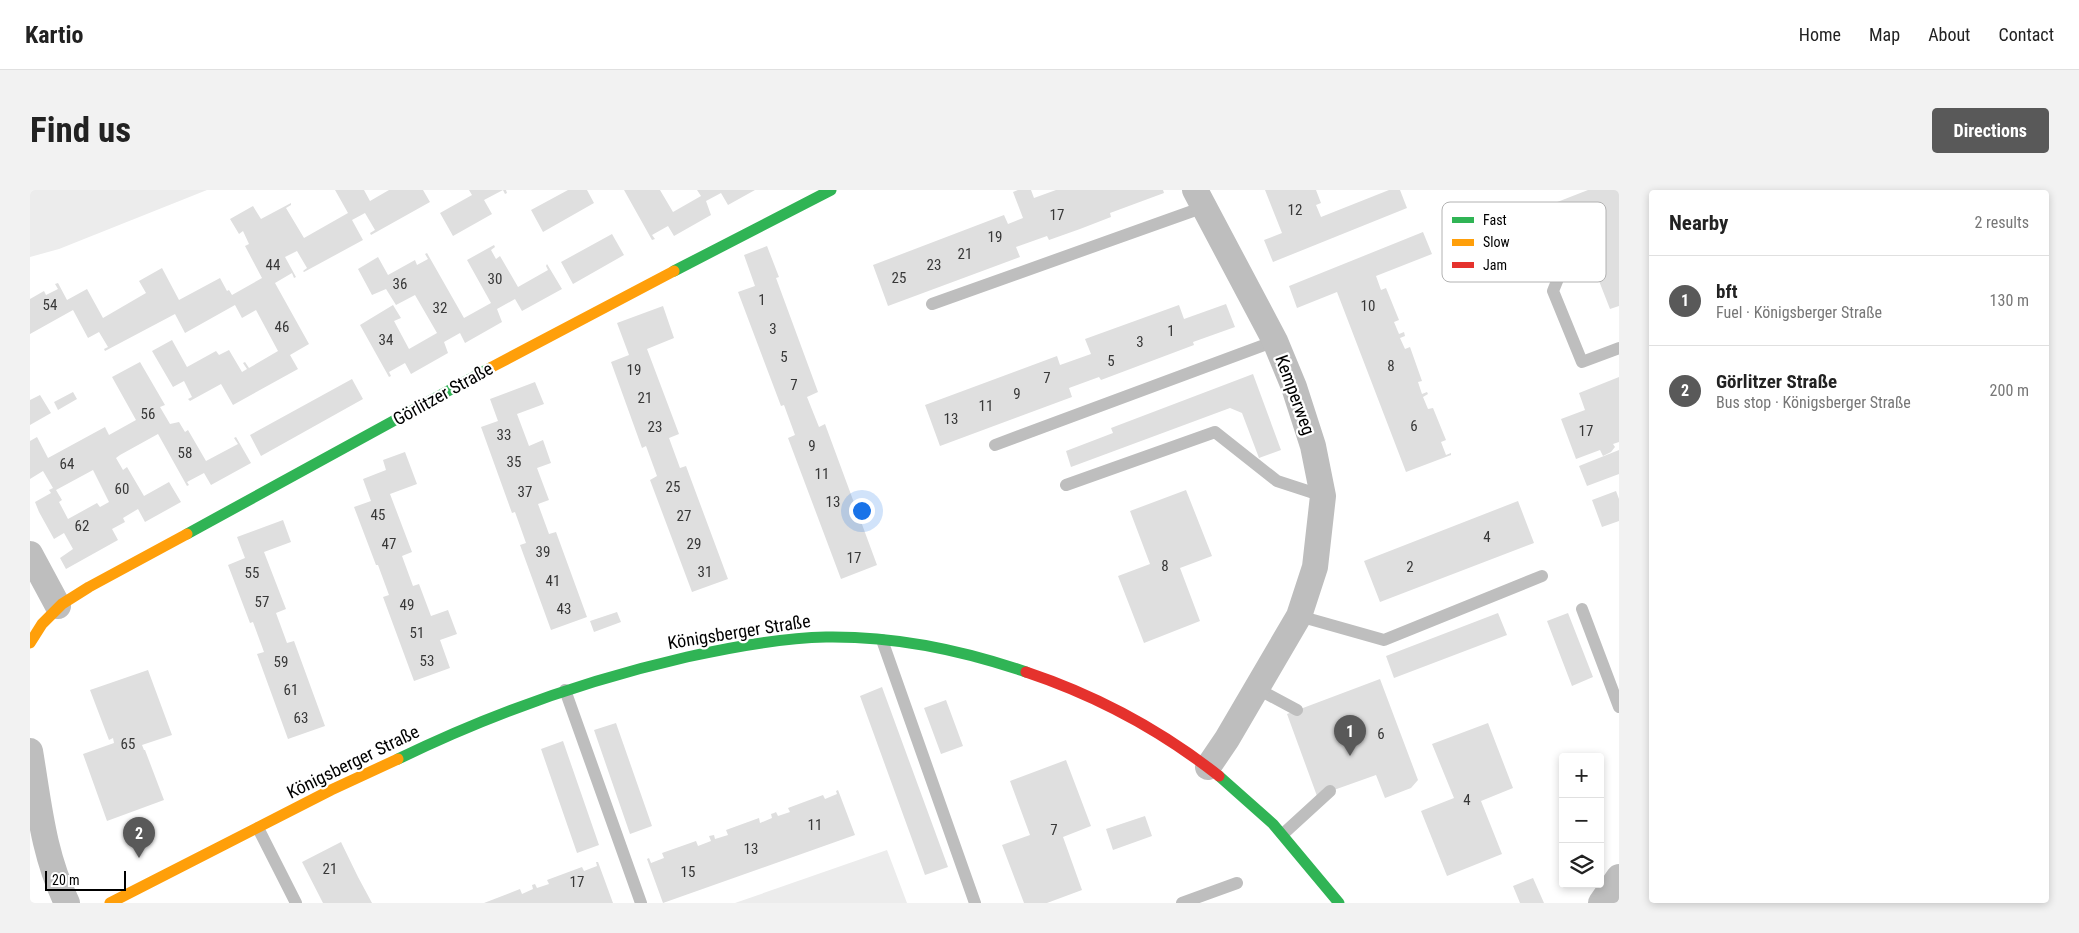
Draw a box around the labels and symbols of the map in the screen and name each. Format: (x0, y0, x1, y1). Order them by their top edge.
house number: 12 (1288, 201, 1302, 219)
legend (1442, 202, 1606, 282)
house number: 17 (1050, 206, 1064, 224)
text: Fast (1483, 212, 1507, 228)
house number: 19 (988, 228, 1002, 246)
text: Slow (1483, 234, 1510, 250)
house number: 21 (958, 245, 972, 263)
house number: 44 (266, 256, 280, 274)
house number: 23 (927, 256, 941, 274)
text: Jam (1483, 257, 1507, 273)
house number: 25 (892, 269, 906, 287)
house number: 30 (488, 270, 502, 288)
house number: 36 (393, 275, 407, 293)
house number: 1 (758, 291, 766, 309)
house number: 54 (43, 296, 57, 314)
house number: 10 (1361, 297, 1375, 315)
house number: 32 (433, 299, 447, 317)
house number: 46 (275, 318, 289, 336)
house number: 3 (769, 320, 777, 338)
house number: 1 (1167, 322, 1175, 340)
house number: 34 (379, 331, 393, 349)
house number: 3 (1136, 333, 1144, 351)
house number: 5 (780, 348, 788, 366)
house number: 5 (1107, 352, 1115, 370)
street label: Kemperweg (1271, 352, 1320, 438)
house number: 8 (1387, 357, 1395, 375)
street label: Görlitzer Straße (389, 358, 496, 430)
house number: 19 (627, 361, 641, 379)
house number: 7 (1043, 369, 1051, 387)
house number: 7 (790, 376, 798, 394)
house number: 9 (1013, 385, 1021, 403)
house number: 21 (638, 389, 652, 407)
house number: 11 (979, 397, 993, 415)
house number: 56 (141, 405, 155, 423)
house number: 13 (944, 410, 958, 428)
house number: 6 (1410, 417, 1418, 435)
house number: 23 (648, 418, 662, 436)
house number: 17 (1579, 422, 1593, 440)
house number: 33 (497, 426, 511, 444)
house number: 9 (808, 437, 816, 455)
house number: 58 (178, 444, 192, 462)
house number: 35 (507, 453, 521, 471)
house number: 64 (60, 455, 74, 473)
house number: 11 (815, 465, 829, 483)
house number: 25 (666, 478, 680, 496)
house number: 60 (115, 480, 129, 498)
house number: 37 (518, 483, 532, 501)
house number: 13 (826, 493, 840, 511)
your location (849, 498, 875, 524)
house number: 45 (371, 506, 385, 524)
house number: 27 (677, 507, 691, 525)
house number: 62 (75, 517, 89, 535)
house number: 4 (1483, 528, 1491, 546)
house number: 47 (382, 535, 396, 553)
house number: 29 (687, 535, 701, 553)
house number: 39 (536, 543, 550, 561)
house number: 17 (847, 549, 861, 567)
house number: 8 (1161, 557, 1169, 575)
house number: 2 (1406, 558, 1414, 576)
house number: 31 (698, 563, 712, 581)
house number: 55 (245, 564, 259, 582)
house number: 41 (546, 572, 560, 590)
house number: 57 (255, 593, 269, 611)
house number: 49 (400, 596, 414, 614)
house number: 43 (557, 600, 571, 618)
street label: Königsberger Straße (666, 610, 812, 653)
house number: 51 (410, 624, 424, 642)
house number: 53 (420, 652, 434, 670)
house number: 59 (274, 653, 288, 671)
house number: 61 (284, 681, 298, 699)
house number: 63 (294, 709, 308, 727)
pin: 1 (1334, 715, 1366, 756)
street label: Königsberger Straße (283, 720, 422, 803)
house number: 6 (1377, 725, 1385, 743)
house number: 65 (121, 735, 135, 753)
house number: 4 (1463, 791, 1471, 809)
house number: 11 (808, 816, 822, 834)
pin: 2 (123, 817, 155, 858)
house number: 7 (1050, 821, 1058, 839)
house number: 13 (744, 840, 758, 858)
house number: 21 (323, 860, 337, 878)
house number: 15 (681, 863, 695, 881)
scale bar (45, 868, 126, 891)
house number: 17 (570, 873, 584, 891)

